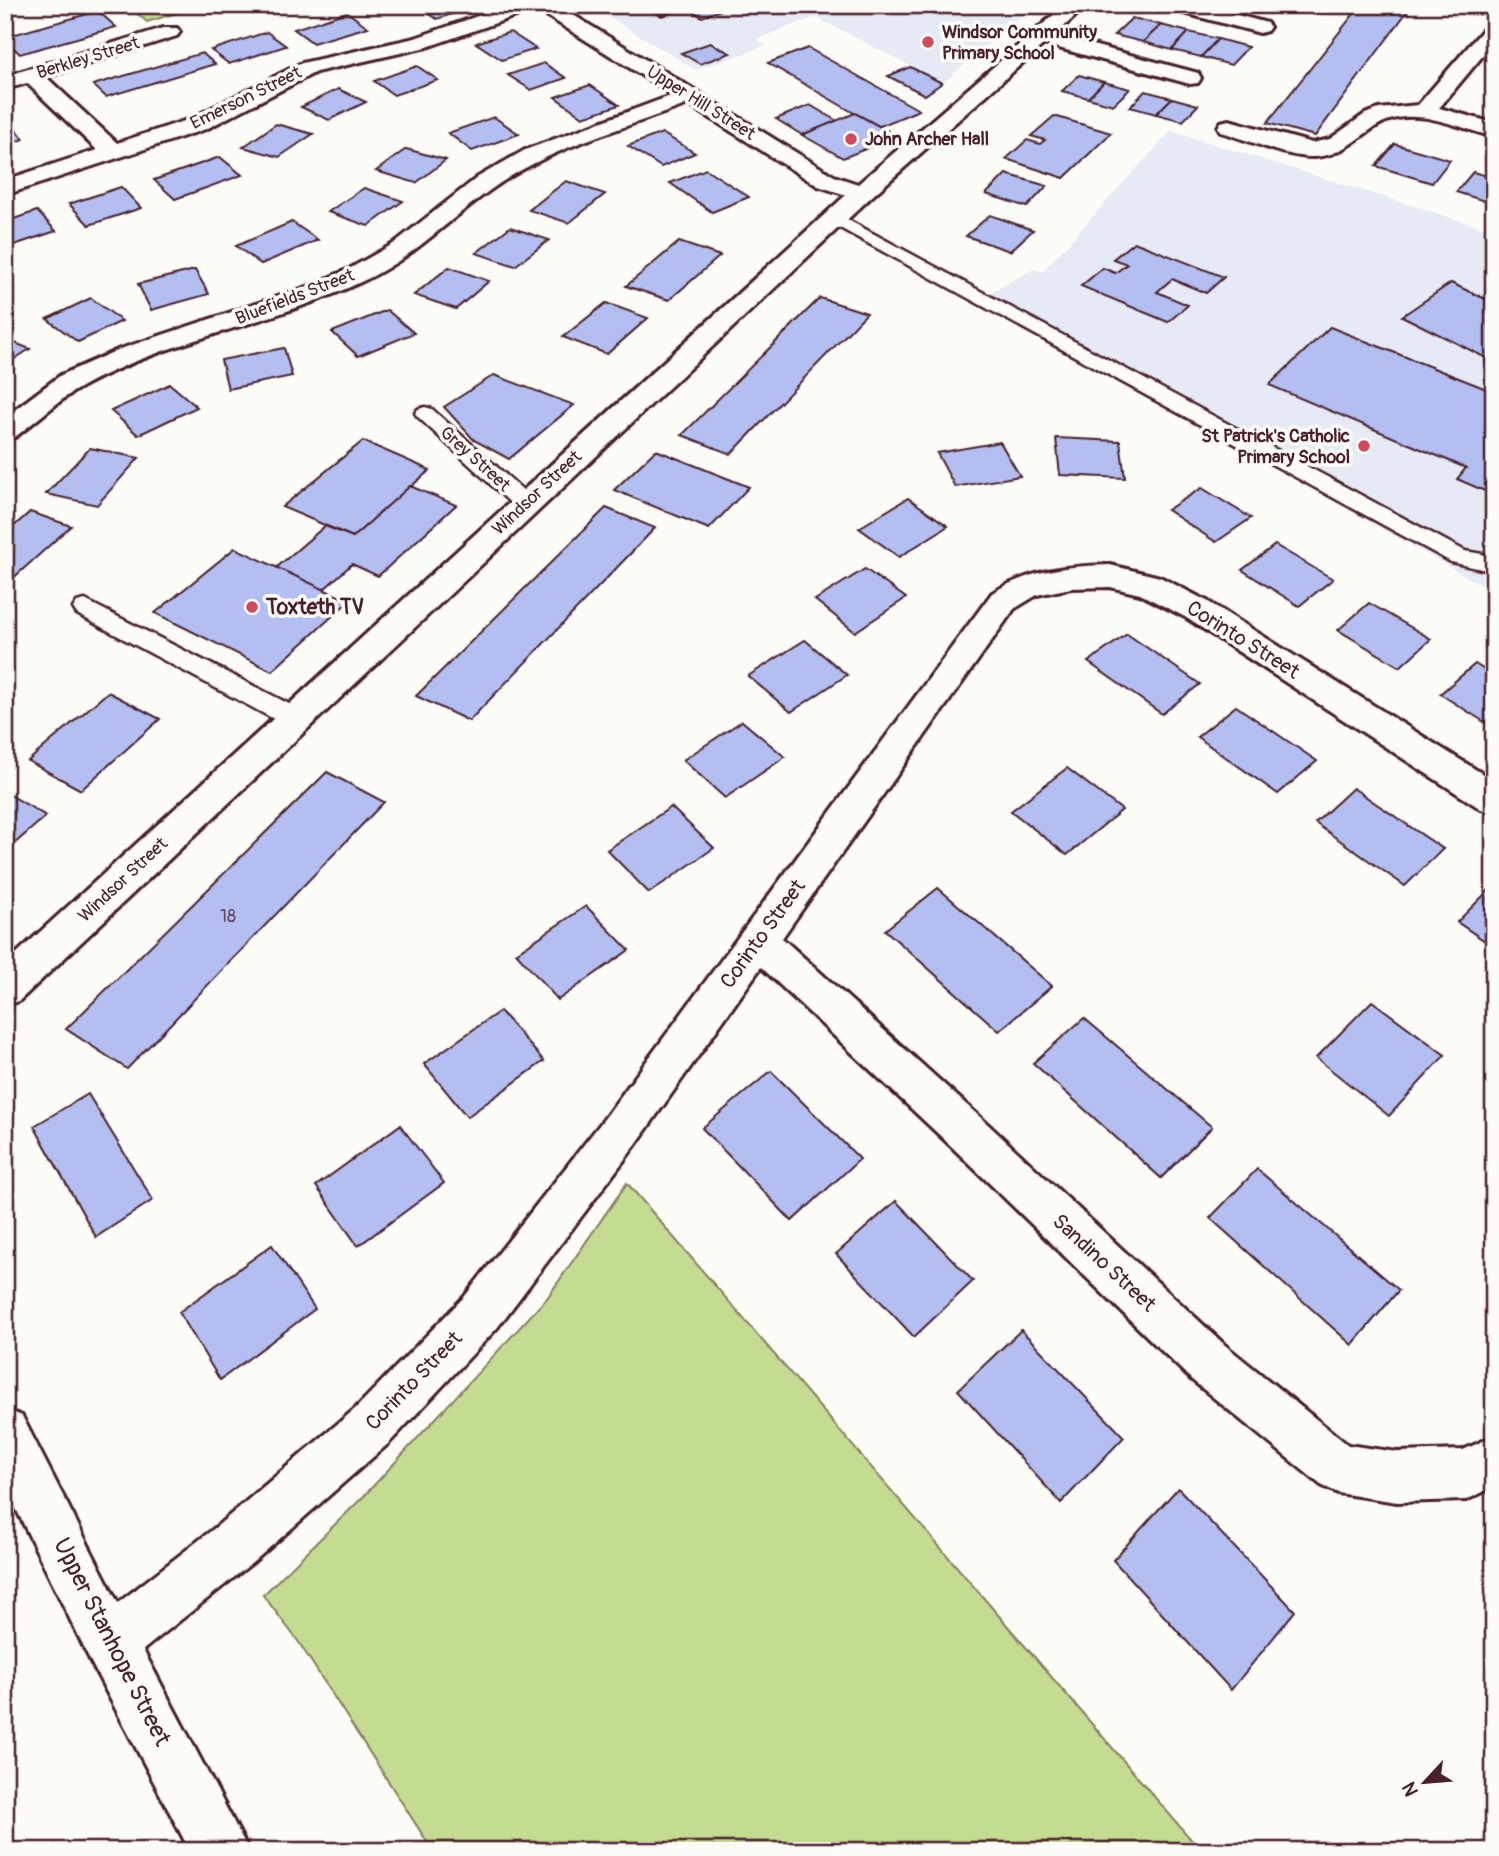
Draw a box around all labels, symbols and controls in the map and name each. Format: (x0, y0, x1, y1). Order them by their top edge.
place label: Windsor Community Primary School (942, 21, 1097, 65)
street label: Berkley Street (34, 31, 143, 85)
marker: Windsor Community Primary School (920, 34, 936, 50)
street label: Upper Hill Street (642, 60, 760, 146)
street label: Emerson Street (187, 61, 306, 135)
place label: John Archer Hall (865, 128, 989, 151)
marker: John Archer Hall (843, 131, 859, 147)
street label: Bluefields Street (232, 263, 358, 330)
street label: Grey Street (435, 421, 516, 497)
place label: St Patrick's Catholic Primary School (1201, 425, 1350, 469)
marker: St Patrick's Catholic Primary School (1356, 438, 1372, 454)
street label: Windsor Street (487, 445, 587, 540)
place label: Toxteth TV (265, 594, 364, 621)
street label: Corinto Street (1181, 595, 1305, 686)
marker: Toxteth TV (244, 599, 260, 615)
street label: Windsor Street (73, 832, 173, 927)
street label: Corinto Street (714, 874, 812, 994)
house number: 18 (220, 905, 236, 928)
street label: Sandino Street (1046, 1208, 1162, 1318)
street label: Corinto Street (360, 1325, 469, 1436)
street label: Upper Stanhope Street (47, 1533, 177, 1751)
north arrow (1390, 1748, 1460, 1818)
text: N (1397, 1778, 1424, 1800)

